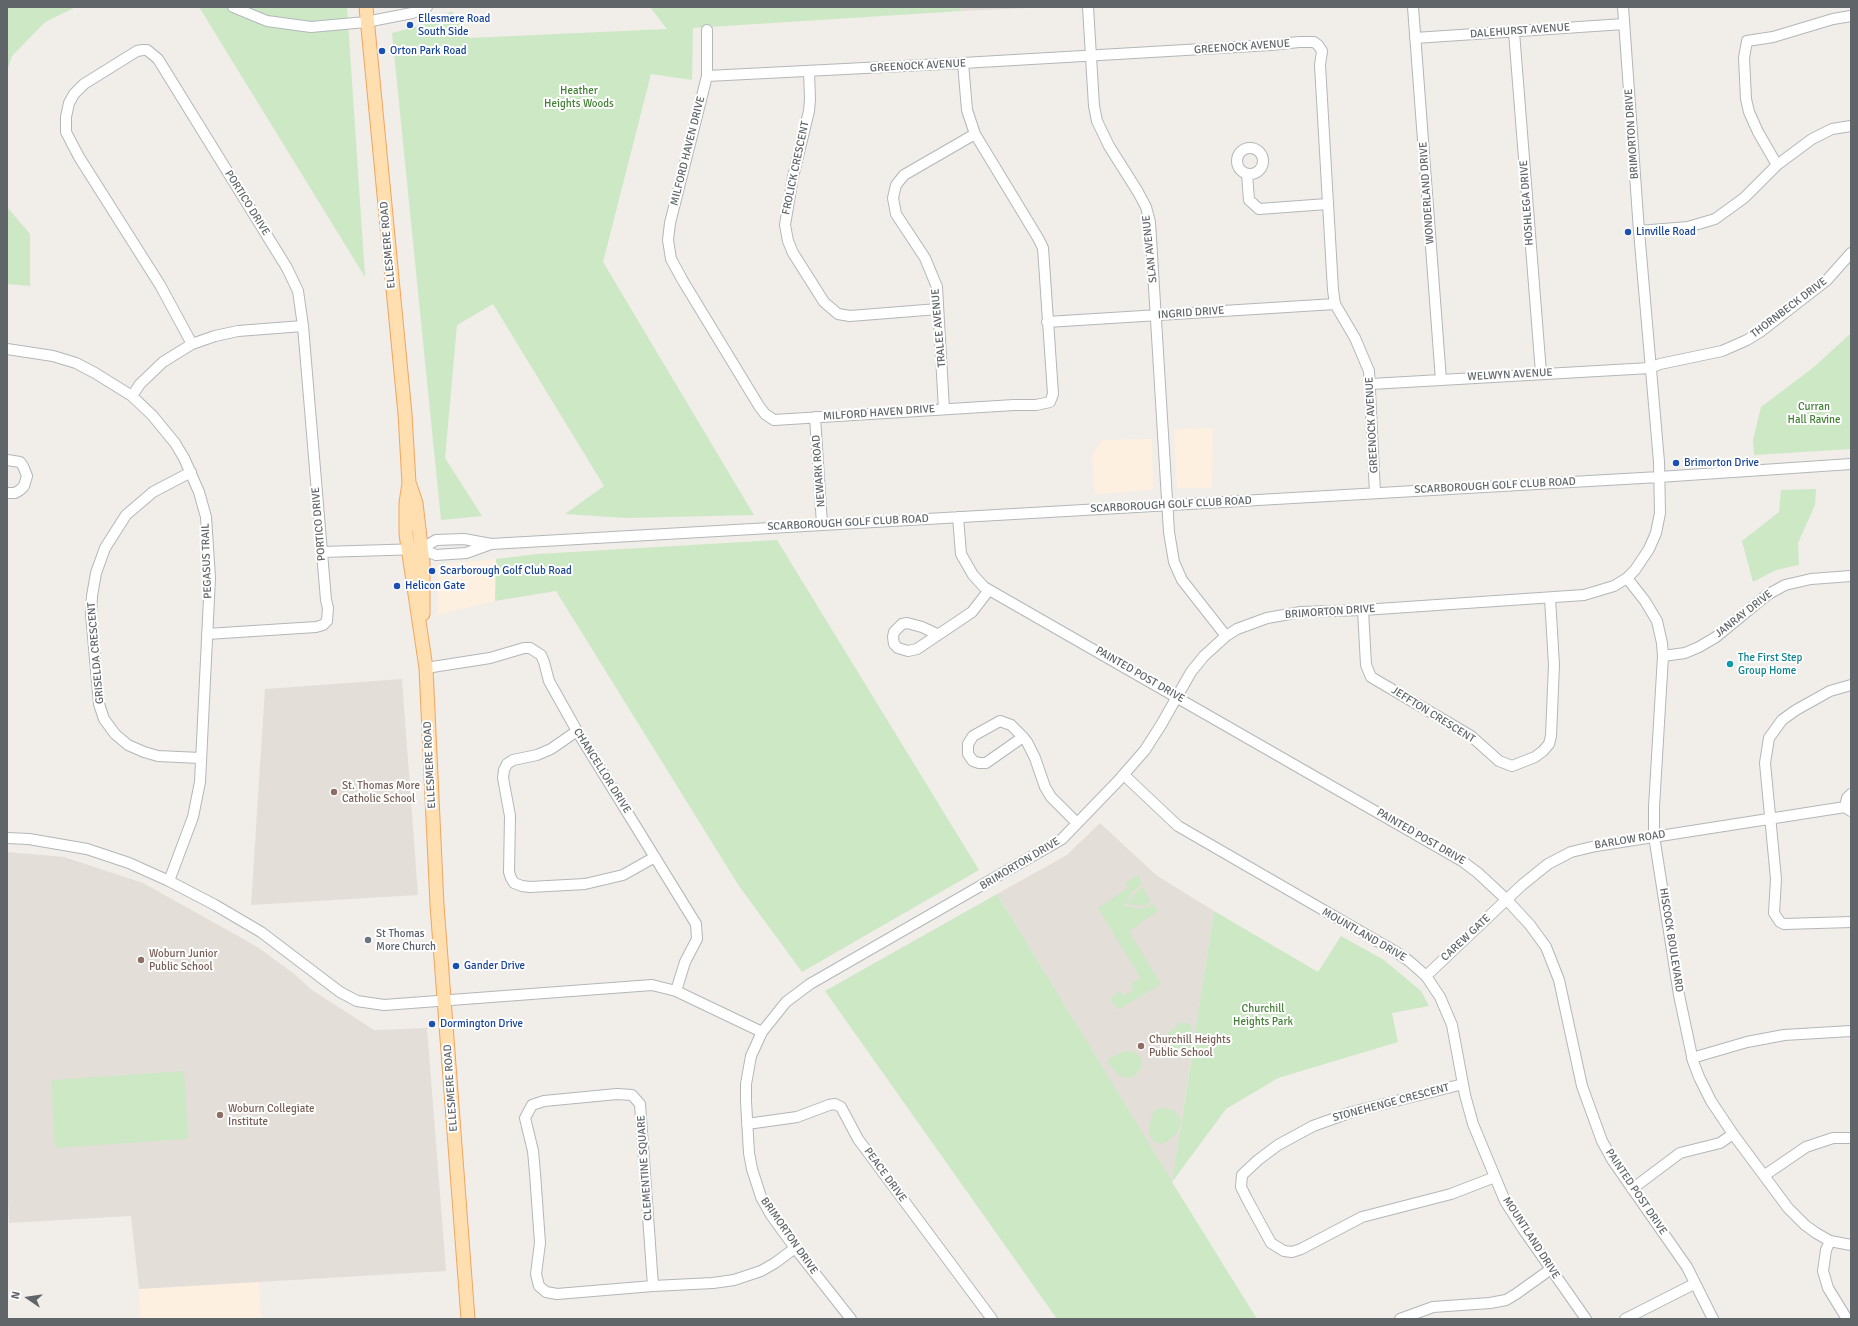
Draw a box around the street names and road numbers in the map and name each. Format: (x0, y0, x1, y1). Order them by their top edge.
street label: DALEHURST AVENUE (1469, 21, 1571, 41)
street label: GREENOCK AVENUE (1194, 37, 1290, 57)
street label: GREENOCK AVENUE (870, 57, 966, 75)
street label: BRIMORTON DRIVE (1622, 88, 1642, 180)
street label: MILFORD HAVEN DRIVE (668, 95, 708, 207)
street label: FROLICK CRESCENT (780, 120, 812, 216)
street label: WONDERLAND DRIVE (1417, 141, 1437, 245)
street label: HOSHLEGA DRIVE (1517, 160, 1537, 246)
street label: PORTICO DRIVE (222, 168, 272, 238)
street label: ELLESMERE ROAD (378, 201, 398, 289)
street label: SLAN AVENUE (1140, 214, 1160, 284)
street label: THORNBECK DRIVE (1748, 275, 1830, 341)
street label: TRALEE AVENUE (929, 288, 949, 368)
street label: INGRID DRIVE (1157, 304, 1225, 322)
street label: WELWYN AVENUE (1467, 366, 1553, 384)
street label: GREENOCK AVENUE (1363, 377, 1381, 473)
street label: MILFORD HAVEN DRIVE (822, 402, 936, 424)
street label: NEWARK ROAD (810, 434, 828, 508)
street label: SCARBOROUGH GOLF CLUB ROAD (1414, 475, 1576, 497)
street label: PORTICO DRIVE (309, 486, 329, 562)
street label: SCARBOROUGH GOLF CLUB ROAD (1090, 494, 1252, 516)
street label: SCARBOROUGH GOLF CLUB ROAD (767, 512, 929, 534)
street label: PEGASUS TRAIL (199, 523, 215, 599)
street label: JANRAY DRIVE (1713, 588, 1775, 640)
street label: GRISELDA CRESCENT (85, 601, 107, 705)
street label: BRIMORTON DRIVE (1284, 602, 1376, 622)
street label: PAINTED POST DRIVE (1093, 644, 1187, 706)
street label: JEFFTON CRESCENT (1389, 684, 1477, 746)
street label: ELLESMERE ROAD (421, 721, 439, 809)
street label: CHANCELLOR DRIVE (570, 726, 634, 816)
street label: PAINTED POST DRIVE (1374, 806, 1468, 868)
street label: BARLOW ROAD (1594, 828, 1666, 852)
street label: BRIMORTON DRIVE (978, 835, 1062, 893)
street label: HISCOCK BOULEVARD (1656, 887, 1686, 993)
street label: MOUNTLAND DRIVE (1319, 905, 1409, 965)
street label: CAREW GATE (1439, 912, 1493, 964)
street label: ELLESMERE ROAD (441, 1044, 461, 1132)
street label: STONEHENGE CRESCENT (1331, 1081, 1451, 1125)
street label: CLEMENTINE SQUARE (635, 1115, 655, 1221)
street label: PEACE DRIVE (861, 1145, 909, 1205)
street label: PAINTED POST DRIVE (1602, 1147, 1670, 1237)
street label: MOUNTLAND DRIVE (1500, 1194, 1562, 1282)
street label: BRIMORTON DRIVE (758, 1195, 820, 1277)

